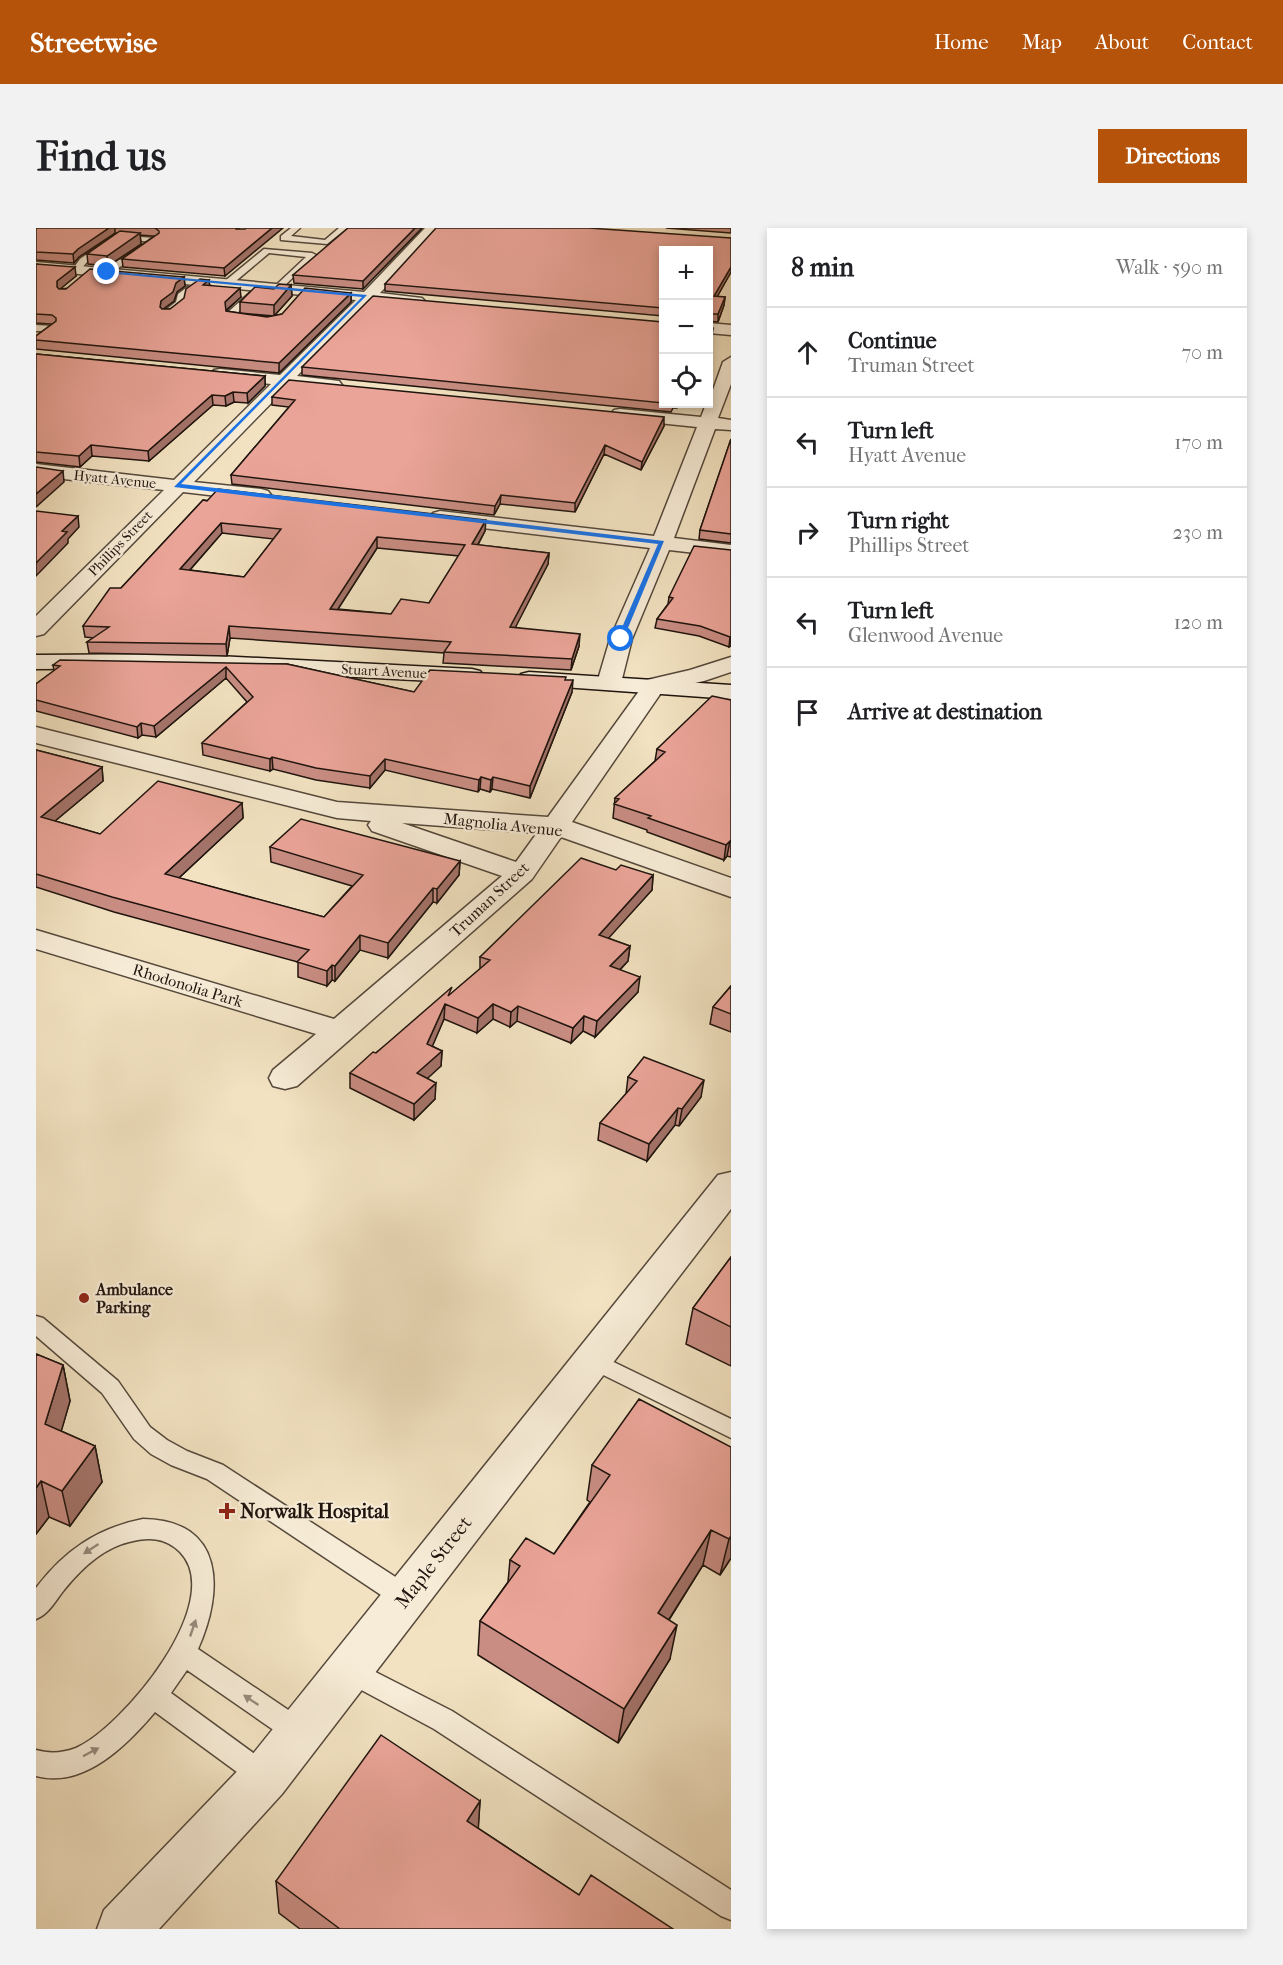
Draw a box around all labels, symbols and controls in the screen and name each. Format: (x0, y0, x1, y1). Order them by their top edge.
text: Streetwise (30, 26, 157, 59)
text: Home (934, 30, 989, 54)
text: Map (1022, 30, 1062, 54)
text: About (1095, 30, 1149, 54)
text: Contact (1182, 30, 1253, 54)
button: Directions (1098, 129, 1247, 183)
text: Find us (36, 132, 166, 181)
map controls (659, 246, 713, 408)
button: + (659, 246, 713, 300)
text: 8 min (791, 252, 854, 283)
text: Walk · 590 m (1116, 256, 1223, 279)
route end (93, 258, 119, 284)
button: − (659, 300, 713, 354)
text: Continue (848, 328, 937, 354)
icon: ahead (791, 336, 824, 369)
text: 70 m (1181, 341, 1223, 364)
button: locate (659, 354, 713, 408)
text: Truman Street (848, 354, 975, 377)
text: Turn left (848, 418, 934, 444)
icon: left (791, 426, 824, 459)
text: 170 m (1174, 431, 1223, 454)
text: Hyatt Avenue (848, 444, 966, 467)
street label: Hyatt Avenue (73, 467, 157, 492)
street label: Phillips Street (85, 507, 156, 580)
text: Turn right (848, 508, 949, 534)
icon: right (791, 516, 824, 549)
text: 230 m (1173, 521, 1223, 544)
text: Phillips Street (848, 534, 969, 557)
text: Turn left (848, 598, 934, 624)
icon: left (791, 606, 824, 639)
text: 120 m (1174, 611, 1223, 634)
text: Glenwood Avenue (848, 624, 1003, 647)
route start (607, 625, 633, 651)
street label: Stuart Avenue (341, 661, 427, 682)
icon: arrive (791, 696, 824, 729)
text: Arrive at destination (848, 699, 1042, 725)
street label: Magnolia Avenue (443, 809, 563, 840)
street label: Truman Street (446, 858, 533, 941)
street label: Rhodonolia Park (130, 960, 246, 1011)
place label: Ambulance Parking (95, 1280, 173, 1318)
marker: Ambulance Parking (77, 1291, 91, 1305)
place label: Norwalk Hospital (240, 1500, 390, 1523)
marker: Norwalk Hospital (218, 1502, 236, 1520)
street label: Maple Street (390, 1512, 476, 1613)
one-way arrow (83, 1544, 99, 1555)
one-way arrow (189, 1618, 199, 1636)
one-way arrow (243, 1694, 260, 1705)
one-way arrow (83, 1747, 100, 1757)

